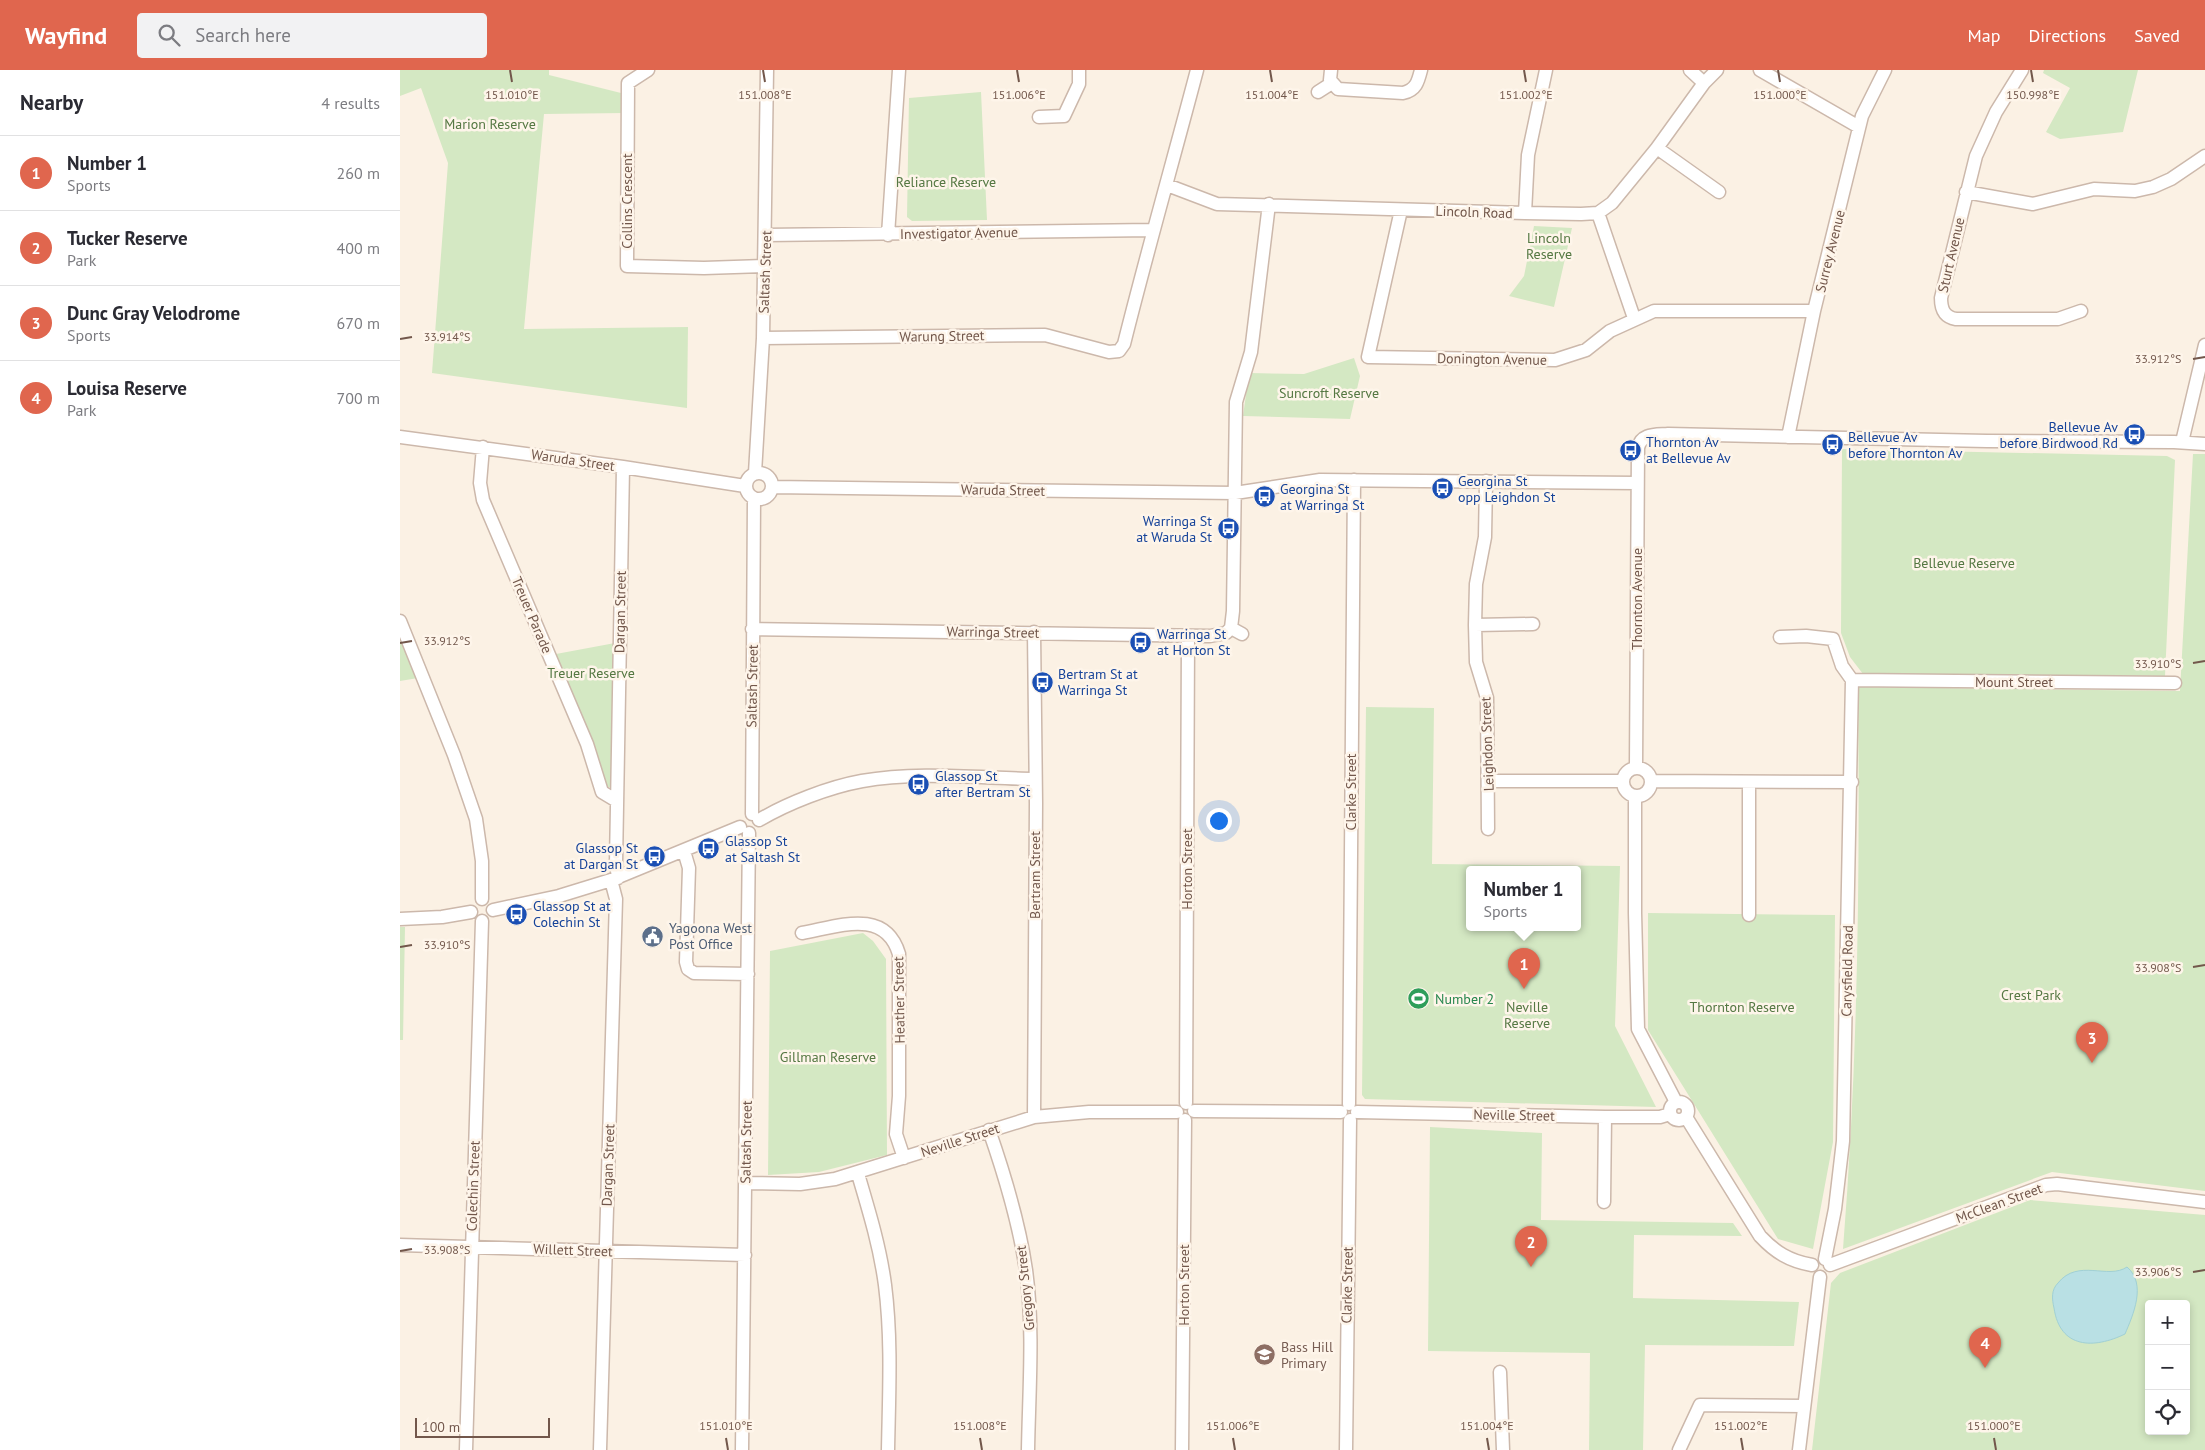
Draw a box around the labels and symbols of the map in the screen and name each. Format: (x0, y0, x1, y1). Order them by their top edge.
text: 151.010°E (485, 87, 539, 102)
text: 151.008°E (738, 87, 792, 102)
text: 151.006°E (992, 87, 1046, 102)
text: 151.004°E (1245, 87, 1299, 102)
text: 151.002°E (1499, 87, 1553, 102)
text: 151.000°E (1753, 87, 1807, 102)
text: 150.998°E (2006, 87, 2060, 102)
park label: Marion Reserve (444, 115, 536, 133)
street label: Collins Crescent (618, 153, 636, 249)
park label: Reliance Reserve (896, 173, 996, 191)
street label: Lincoln Road (1435, 202, 1513, 222)
street label: Surrey Avenue (1811, 208, 1849, 294)
street label: Sturt Avenue (1934, 216, 1968, 294)
street label: Investigator Avenue (900, 223, 1018, 243)
park label: Lincoln Reserve (1526, 229, 1572, 263)
street label: Saltash Street (755, 230, 775, 314)
street label: Warung Street (899, 326, 985, 346)
text: 33.914°S (424, 329, 470, 344)
street label: Donington Avenue (1437, 349, 1547, 369)
text: 33.912°S (2135, 351, 2181, 366)
park label: Suncroft Reserve (1279, 384, 1379, 402)
place label: Bellevue Av before Birdwood Rd (1999, 418, 2118, 452)
bus stop icon: Bellevue Av before Birdwood Rd (2122, 423, 2146, 447)
place label: Bellevue Av before Thornton Av (1848, 428, 1963, 462)
place label: Thornton Av at Bellevue Av (1646, 433, 1731, 467)
bus stop icon: Bellevue Av before Thornton Av (1820, 433, 1844, 457)
bus stop icon: Thornton Av at Bellevue Av (1618, 438, 1642, 462)
street label: Waruda Street (530, 445, 616, 475)
place label: Georgina St opp Leighdon St (1458, 472, 1556, 506)
bus stop icon: Georgina St opp Leighdon St (1430, 477, 1454, 501)
street label: Waruda Street (961, 480, 1046, 500)
place label: Georgina St at Warringa St (1280, 480, 1365, 514)
bus stop icon: Georgina St at Warringa St (1252, 485, 1276, 509)
place label: Warringa St at Waruda St (1136, 512, 1212, 546)
bus stop icon: Warringa St at Waruda St (1216, 517, 1240, 541)
street label: Thornton Avenue (1628, 548, 1646, 650)
park label: Bellevue Reserve (1913, 554, 2015, 572)
street label: Dargan Street (610, 570, 630, 653)
street label: Treuer Parade (508, 574, 556, 656)
street label: Warringa Street (946, 622, 1040, 642)
place label: Warringa St at Horton St (1157, 625, 1230, 659)
bus stop icon: Warringa St at Horton St (1129, 630, 1153, 654)
text: 33.912°S (424, 633, 470, 648)
street label: Saltash Street (742, 644, 762, 728)
text: 33.910°S (2135, 656, 2181, 671)
park label: Treuer Reserve (547, 664, 635, 682)
place label: Bertram St at Warringa St (1058, 665, 1138, 699)
bus stop icon: Bertram St at Warringa St (1030, 670, 1054, 694)
street label: Mount Street (1975, 673, 2053, 691)
street label: Leighdon Street (1476, 696, 1498, 792)
street label: Clarke Street (1342, 753, 1360, 830)
place label: Glassop St after Bertram St (935, 767, 1031, 801)
bus stop icon: Glassop St after Bertram St (907, 772, 931, 796)
your location (1206, 808, 1232, 834)
street label: Horton Street (1178, 828, 1196, 910)
street label: Bertram Street (1026, 831, 1044, 919)
place label: Glassop St at Saltash St (725, 832, 800, 866)
bus stop icon: Glassop St at Saltash St (697, 837, 721, 861)
place label: Glassop St at Dargan St (564, 839, 638, 873)
bus stop icon: Glassop St at Dargan St (642, 844, 666, 868)
place label: Glassop St at Colechin St (533, 897, 611, 931)
bus stop icon: Glassop St at Colechin St (505, 902, 529, 926)
place label: Yagoona West Post Office (669, 919, 752, 953)
public building icon: Yagoona West Post Office (641, 924, 665, 948)
street label: Carysfield Road (1837, 925, 1857, 1017)
text: 33.910°S (424, 937, 470, 952)
pin: 1 (1508, 948, 1540, 989)
street label: Heather Street (889, 956, 909, 1044)
text: 33.908°S (2135, 960, 2181, 975)
park label: Crest Park (2001, 986, 2061, 1004)
sports icon: Number 2 (1407, 987, 1431, 1011)
place label: Number 2 (1435, 990, 1494, 1008)
park label: Neville Reserve (1504, 998, 1550, 1032)
park label: Thornton Reserve (1689, 998, 1795, 1016)
pin: 3 (2076, 1022, 2108, 1063)
park label: Gillman Reserve (780, 1048, 876, 1066)
street label: Saltash Street (736, 1100, 756, 1184)
street label: Neville Street (1473, 1105, 1555, 1125)
street label: Neville Street (918, 1119, 1002, 1161)
street label: Dargan Street (598, 1123, 618, 1207)
street label: Colechin Street (462, 1140, 484, 1232)
street label: McClean Street (1953, 1179, 2045, 1227)
pin: 2 (1515, 1226, 1547, 1267)
street label: Willett Street (533, 1240, 613, 1260)
text: 33.908°S (424, 1242, 470, 1257)
street label: Gregory Street (1012, 1244, 1038, 1332)
street label: Horton Street (1175, 1244, 1193, 1326)
street label: Clarke Street (1337, 1246, 1357, 1324)
text: 33.906°S (2135, 1264, 2181, 1279)
pin: 4 (1969, 1327, 2001, 1368)
place label: Bass Hill Primary (1281, 1338, 1333, 1372)
school or university icon: Bass Hill Primary (1253, 1343, 1277, 1367)
scale bar (415, 1415, 550, 1438)
text: 151.010°E (699, 1418, 753, 1433)
text: 151.008°E (953, 1418, 1007, 1433)
text: 151.006°E (1206, 1418, 1260, 1433)
text: 151.004°E (1460, 1418, 1514, 1433)
text: 151.002°E (1714, 1418, 1768, 1433)
text: 151.000°E (1967, 1418, 2021, 1433)

